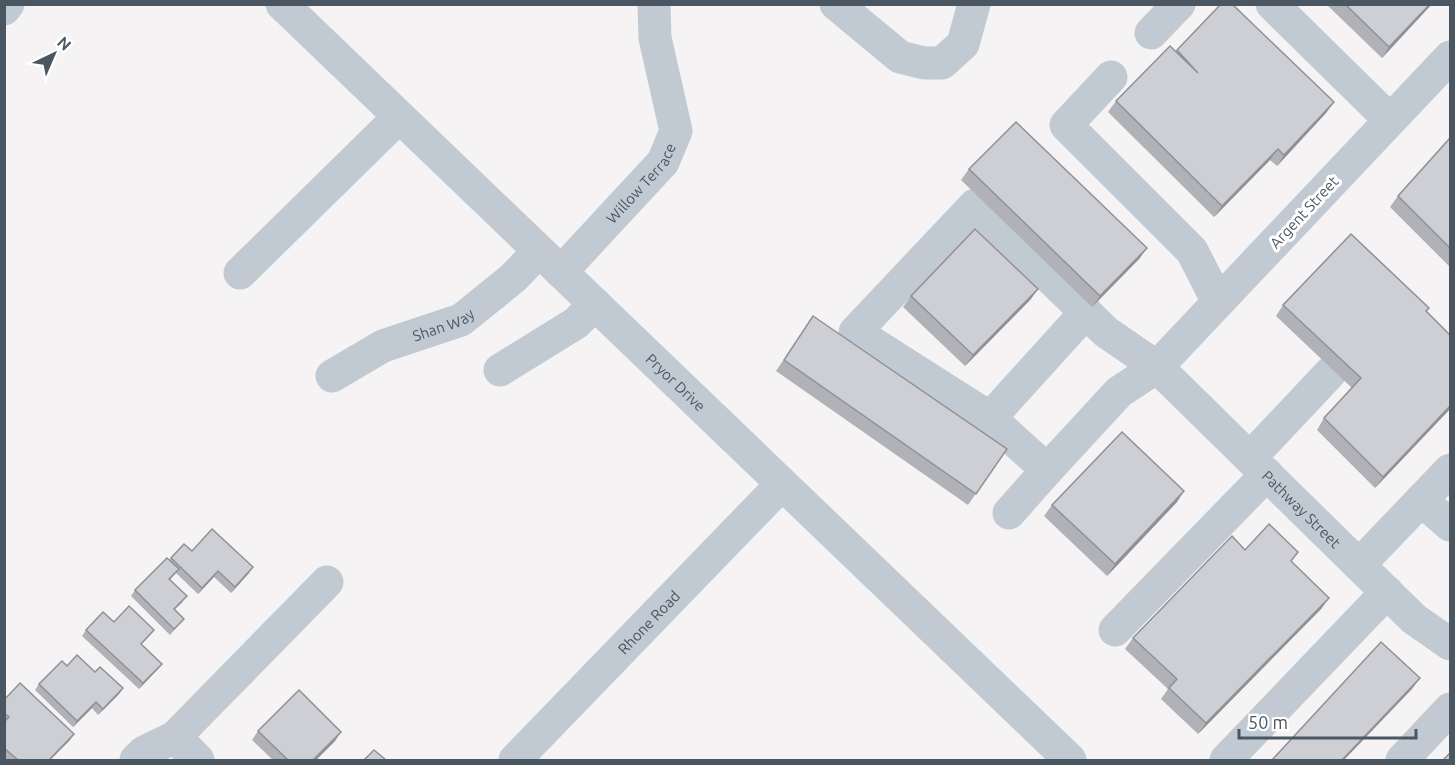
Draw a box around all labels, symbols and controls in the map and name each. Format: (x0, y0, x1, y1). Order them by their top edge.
north arrow (24, 24, 84, 84)
text: N (54, 33, 75, 54)
street label: Willow Terrace (602, 140, 679, 226)
street label: Argent Street (1266, 172, 1342, 251)
street label: Shan Way (410, 305, 477, 344)
street label: Pryor Drive (643, 350, 709, 414)
street label: Pathway Street (1259, 467, 1344, 551)
street label: Rhone Road (614, 587, 683, 657)
scale bar (1239, 702, 1416, 740)
text: 50 m (1248, 712, 1288, 732)

